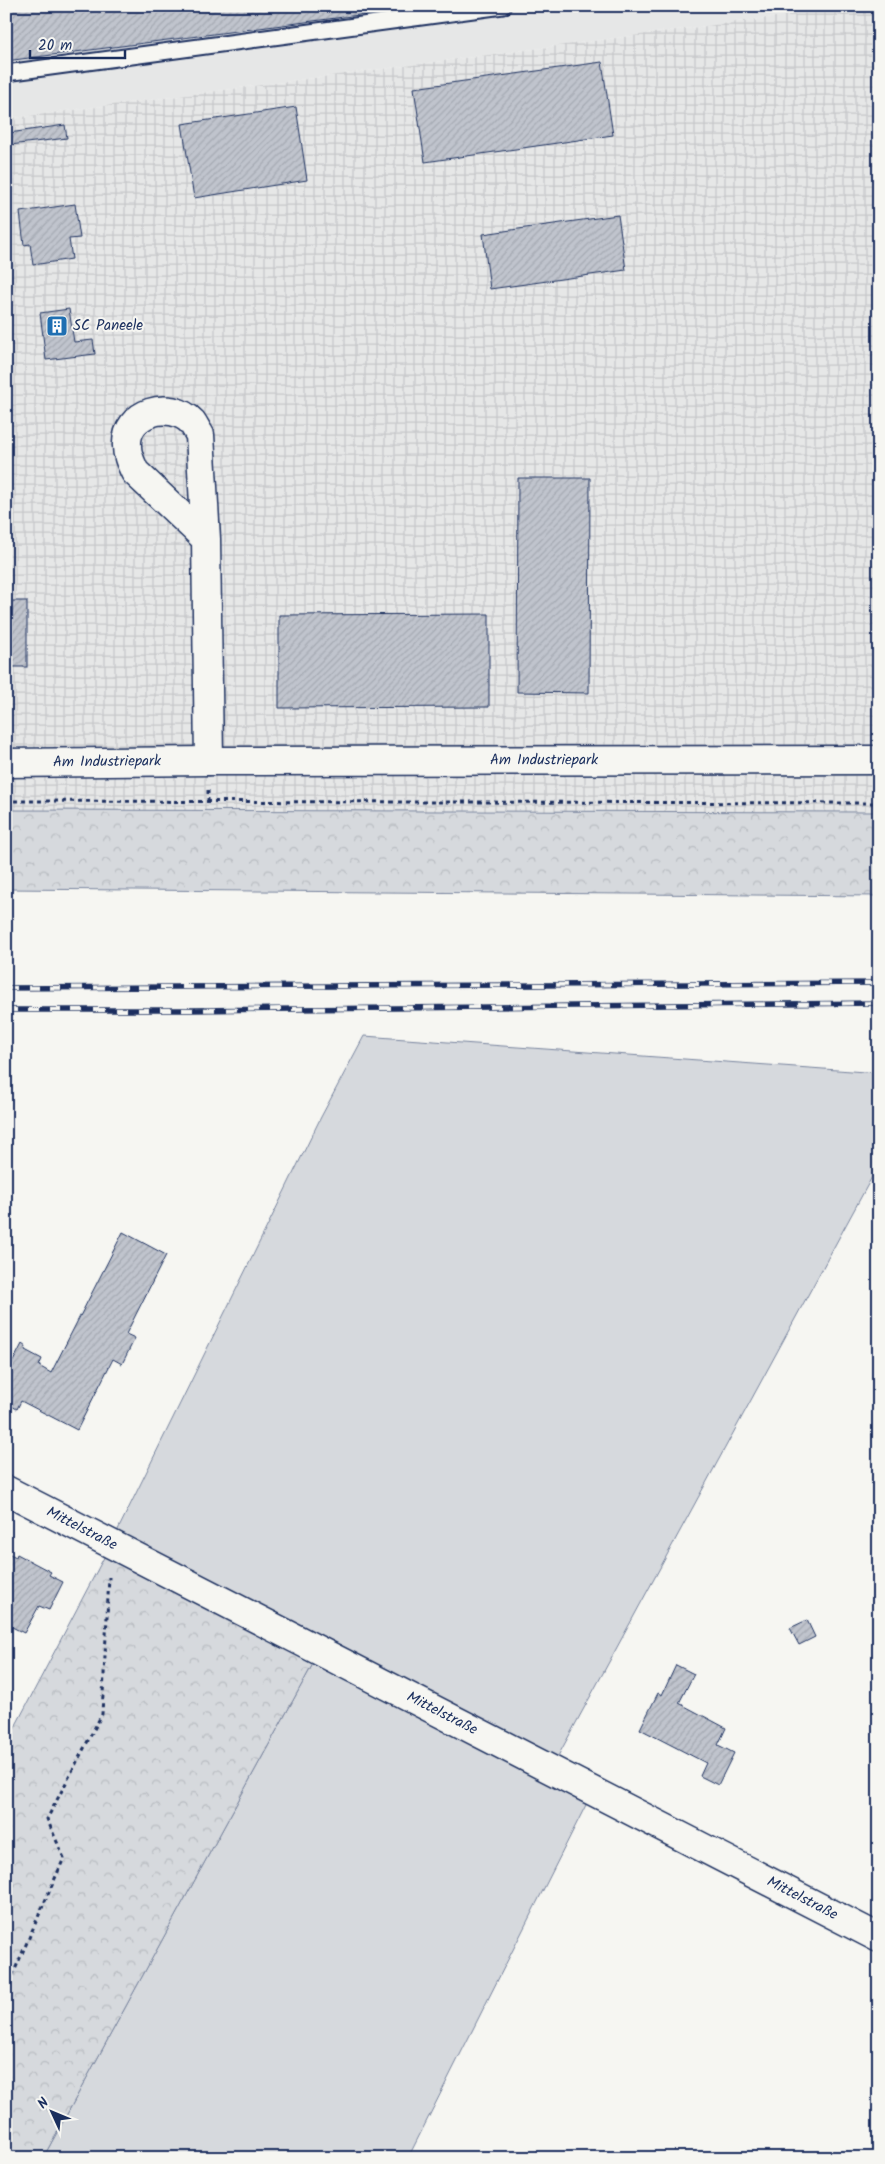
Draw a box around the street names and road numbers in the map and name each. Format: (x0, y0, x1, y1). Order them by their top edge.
street label: Am Industriepark (490, 748, 599, 773)
street label: Am Industriepark (53, 749, 162, 775)
street label: Mittelstraße (42, 1500, 122, 1557)
street label: Mittelstraße (402, 1685, 482, 1742)
street label: Mittelstraße (762, 1870, 842, 1927)

